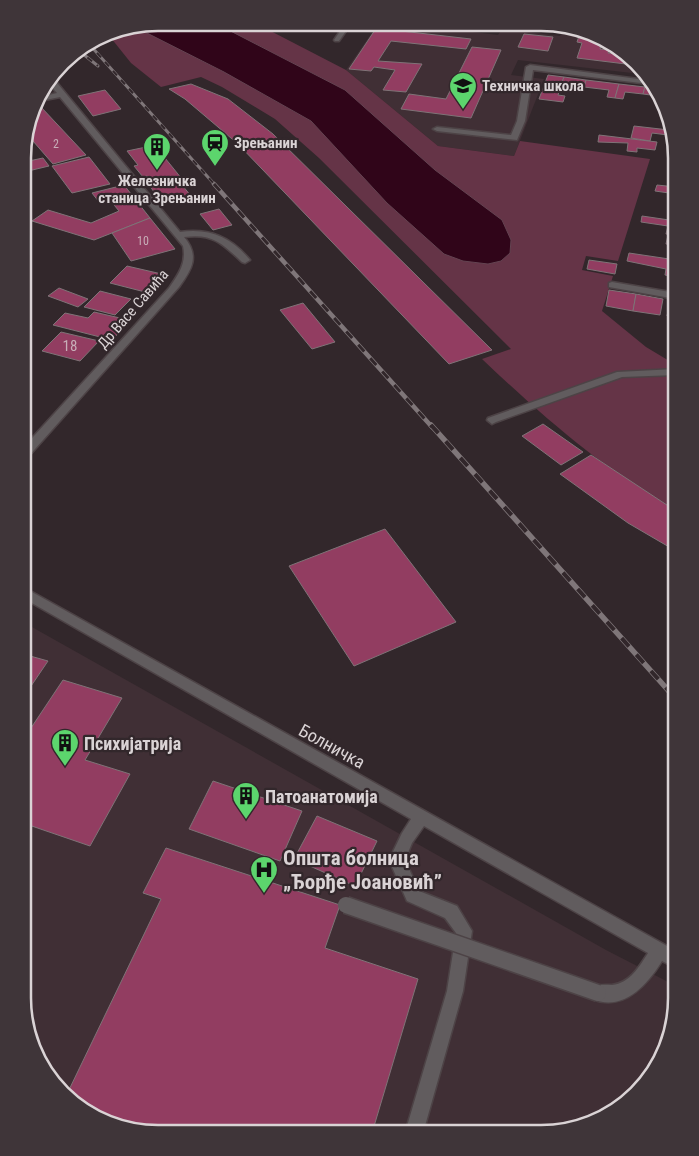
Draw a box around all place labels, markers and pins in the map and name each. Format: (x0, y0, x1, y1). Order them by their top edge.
school or university icon: Техничка школа (448, 71, 478, 110)
place label: Техничка школа (482, 77, 584, 95)
station icon: Зрењанин (200, 128, 230, 167)
building icon: Железничка станица Зрењанин (142, 132, 172, 171)
place label: Зрењанин (234, 134, 297, 152)
place label: Железничка станица Зрењанин (98, 172, 216, 207)
building icon: Психијатрија (50, 728, 80, 767)
place label: Психијатрија (84, 733, 181, 754)
building icon: Патоанатомија (231, 781, 261, 820)
place label: Патоанатомија (265, 786, 378, 807)
place label: Општа болница „Ђорђе Јоановић” (283, 846, 442, 894)
hospital icon: Општа болница „Ђорђе Јоановић” (249, 855, 279, 894)

